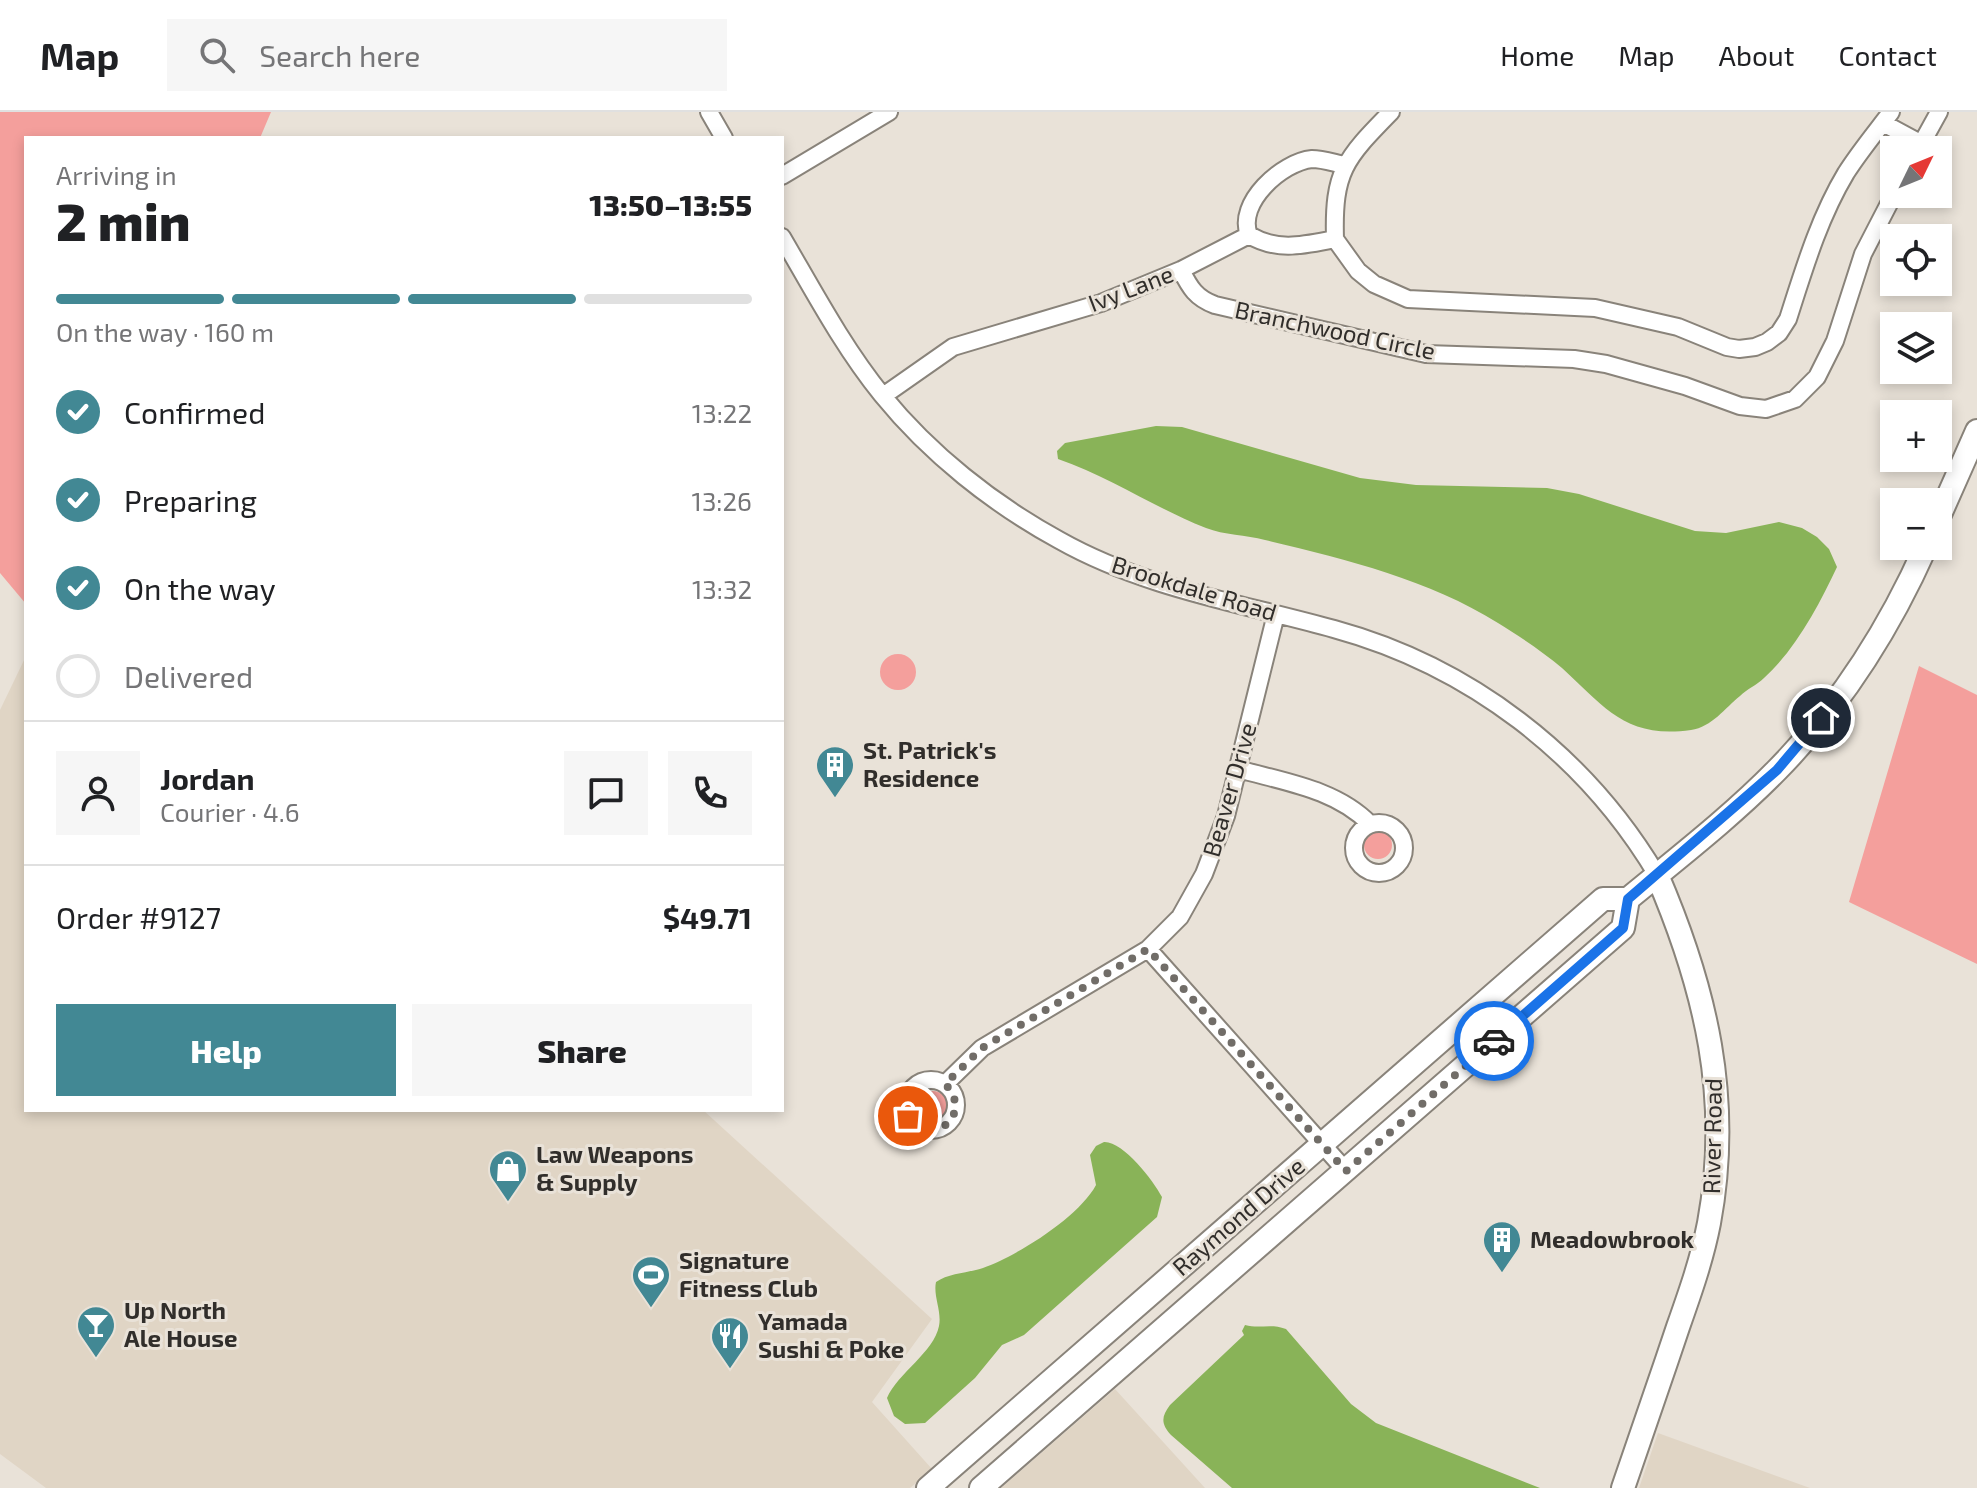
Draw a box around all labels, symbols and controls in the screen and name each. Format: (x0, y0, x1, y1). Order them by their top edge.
search box (167, 19, 727, 91)
text: Map (40, 32, 119, 78)
icon: search (195, 33, 239, 77)
text: Search here (259, 37, 420, 73)
text: Home (1500, 38, 1574, 72)
text: Map (1618, 38, 1675, 72)
text: About (1719, 38, 1794, 72)
text: Contact (1838, 38, 1937, 72)
north arrow (1880, 136, 1952, 208)
map controls (1880, 136, 1952, 560)
text: Arriving in (56, 159, 177, 190)
text: 13:50–13:55 (589, 186, 752, 222)
text: 2 min (56, 189, 191, 251)
button: locate (1880, 224, 1952, 296)
street label: Ivy Lane (1084, 258, 1177, 317)
street label: Branchwood Circle (1232, 294, 1438, 365)
button: layers (1880, 312, 1952, 384)
text: On the way · 160 m (56, 316, 274, 347)
icon: check (56, 390, 100, 434)
text: Confirmed (124, 394, 265, 430)
text: 13:22 (692, 397, 752, 428)
button: + (1880, 400, 1952, 472)
icon: check (56, 478, 100, 522)
text: Preparing (124, 482, 257, 518)
text: 13:26 (692, 485, 752, 516)
button: − (1880, 488, 1952, 560)
street label: Brookdale Road (1108, 549, 1280, 626)
icon: check (56, 566, 100, 610)
text: On the way (124, 570, 276, 606)
text: 13:32 (692, 573, 752, 604)
text: Delivered (124, 658, 253, 694)
pin (1787, 684, 1855, 752)
icon: home (1799, 696, 1843, 740)
street label: Beaver Drive (1196, 719, 1261, 860)
place label: St. Patrick's Residence (863, 735, 996, 792)
building icon: St. Patrick's Residence (814, 744, 856, 799)
button: person (56, 751, 140, 835)
button: chat (564, 751, 648, 835)
button: phone (668, 751, 752, 835)
text: Jordan (160, 760, 255, 796)
text: Courier · 4.6 (160, 796, 300, 827)
text: Order #9127 (56, 899, 221, 935)
text: $49.71 (663, 899, 752, 935)
courier (1454, 1001, 1534, 1081)
button: Help (56, 1004, 396, 1096)
button: Share (412, 1004, 752, 1096)
icon: car (1472, 1019, 1516, 1063)
street label: River Road (1696, 1078, 1727, 1194)
pin (874, 1082, 942, 1150)
icon: bag (886, 1094, 930, 1138)
place label: Law Weapons & Supply (536, 1139, 693, 1196)
shop icon: Law Weapons & Supply (487, 1148, 529, 1203)
street label: Raymond Drive (1166, 1151, 1310, 1281)
building icon: Meadowbrook (1481, 1219, 1523, 1274)
place label: Meadowbrook (1530, 1224, 1695, 1253)
place label: Signature Fitness Club (679, 1245, 818, 1302)
sports icon: Signature Fitness Club (630, 1254, 672, 1309)
place label: Up North Ale House (124, 1295, 238, 1352)
bar icon: Up North Ale House (75, 1304, 117, 1359)
place label: Yamada Sushi & Poke (758, 1306, 904, 1363)
restaurant icon: Yamada Sushi & Poke (709, 1315, 751, 1370)

